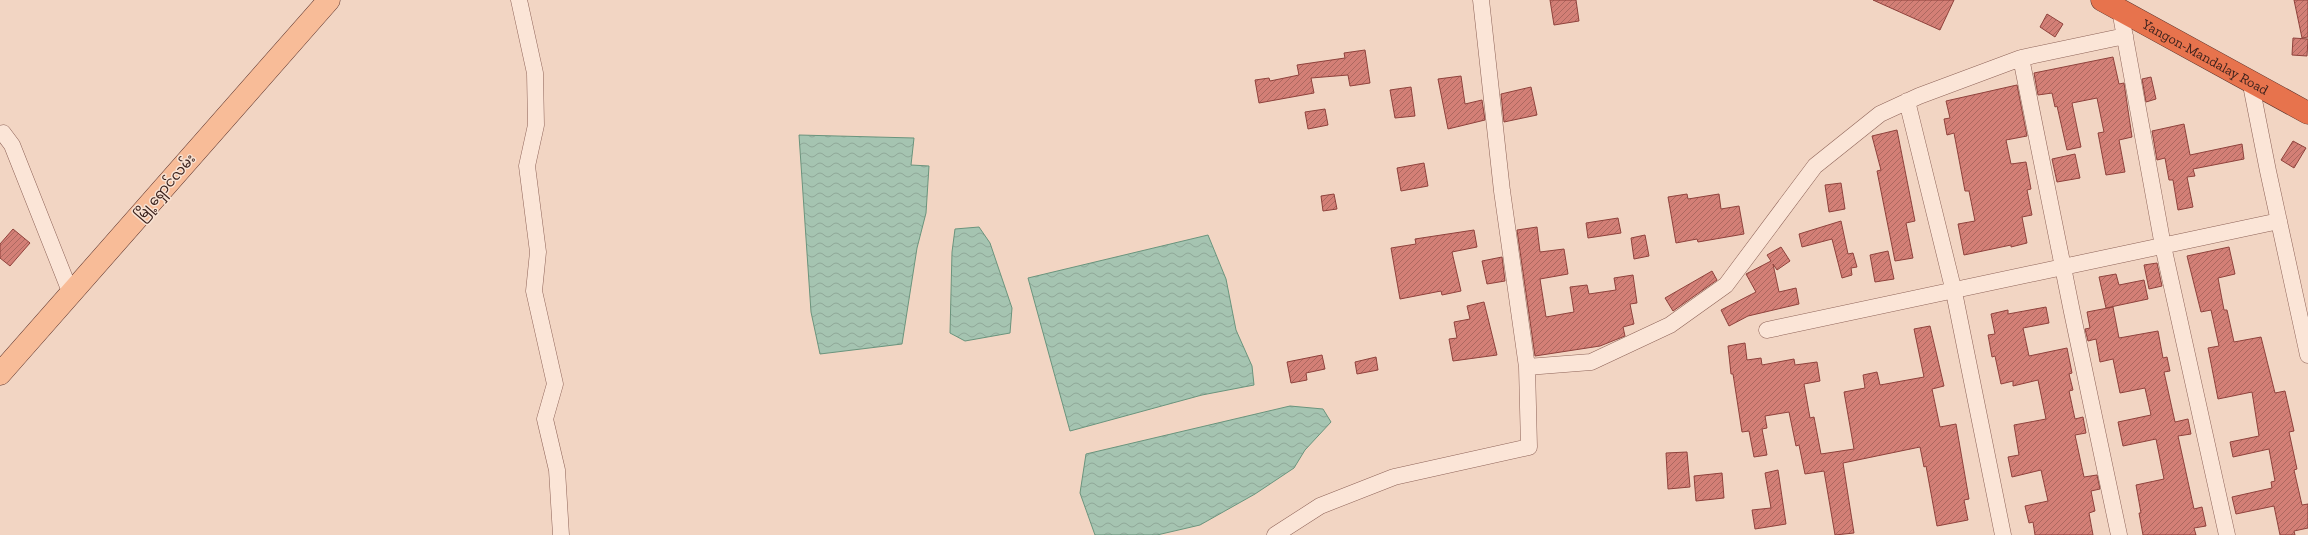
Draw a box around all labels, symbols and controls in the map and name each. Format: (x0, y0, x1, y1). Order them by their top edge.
street label: Yangon-Mandalay Road (2138, 15, 2272, 99)
street label: မြို့ရှောင်လမ်း (130, 149, 201, 226)

